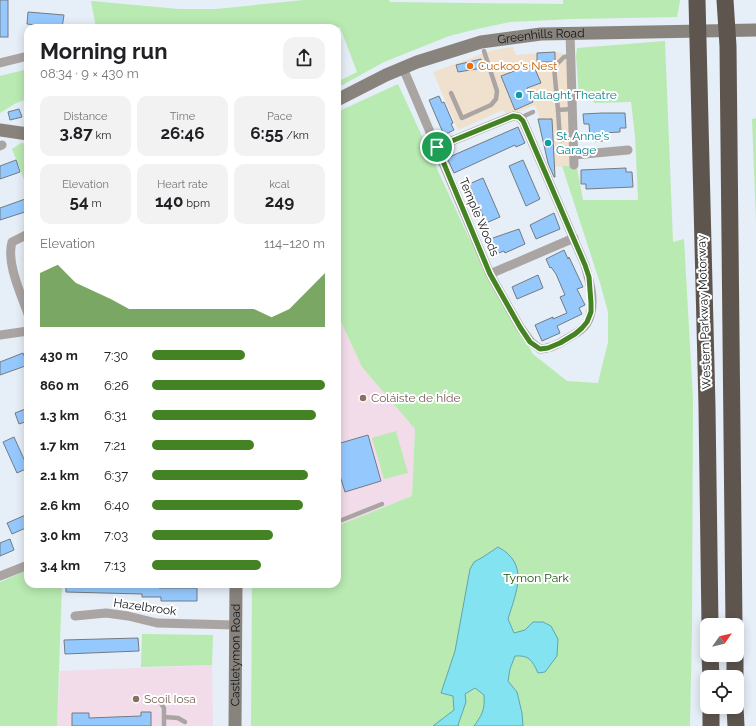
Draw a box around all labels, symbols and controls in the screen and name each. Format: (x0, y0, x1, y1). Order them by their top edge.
street label: Greenhills Road (496, 26, 585, 47)
button: share (283, 37, 325, 79)
text: Morning run (40, 38, 168, 64)
place label: Cuckoo's Nest (478, 59, 557, 73)
marker: Cuckoo's Nest (465, 61, 475, 71)
text: 08:34 · 9 × 430 m (40, 66, 139, 81)
place label: Tallaght Theatre (527, 88, 617, 102)
marker: Tallaght Theatre (514, 90, 524, 100)
text: Distance (63, 110, 108, 123)
text: Time (170, 110, 195, 123)
text: Pace (267, 110, 292, 123)
text: 3.87 (60, 123, 93, 143)
text: 26:46 (160, 123, 205, 143)
text: 6:55 (250, 123, 283, 143)
text: km (93, 129, 111, 142)
text: /km (283, 129, 309, 142)
place label: St. Anne's Garage (556, 129, 609, 157)
pin (420, 130, 454, 164)
icon: arrive (426, 136, 448, 158)
marker: St. Anne's Garage (543, 138, 553, 148)
street label: Temple Woods (456, 176, 502, 258)
text: Elevation (62, 178, 109, 191)
text: Heart rate (157, 178, 208, 191)
text: kcal (269, 178, 290, 191)
text: 54 (69, 191, 89, 211)
text: 140 (155, 191, 184, 211)
text: 249 (265, 191, 294, 211)
text: m (89, 197, 102, 210)
text: bpm (184, 197, 210, 210)
street label: Western Parkway Motorway (694, 234, 714, 390)
text: Elevation (40, 236, 95, 251)
text: 114–120 m (264, 236, 325, 251)
text: 430 m (40, 348, 78, 363)
text: 7:30 (104, 348, 128, 363)
text: 860 m (40, 378, 79, 393)
text: 6:26 (104, 378, 129, 393)
place label: Coláiste de hÍde (371, 391, 461, 405)
marker: Coláiste de hÍde (358, 393, 368, 403)
text: 1.3 km (40, 408, 79, 423)
text: 6:31 (104, 408, 127, 423)
text: 1.7 km (40, 438, 79, 453)
text: 7:21 (104, 438, 126, 453)
text: 2.1 km (40, 468, 79, 483)
text: 6:37 (104, 468, 128, 483)
text: 2.6 km (40, 498, 81, 513)
text: 6:40 (104, 498, 129, 513)
text: 3.0 km (40, 528, 81, 543)
text: 7:03 (104, 528, 128, 543)
text: 3.4 km (40, 558, 80, 573)
text: 7:13 (104, 558, 126, 573)
park label: Tymon Park (503, 571, 569, 585)
street label: Hazelbrook (113, 596, 178, 618)
street label: Castletymon Road (228, 604, 243, 706)
north arrow (700, 618, 744, 662)
map controls (700, 618, 744, 714)
button: locate (700, 670, 744, 714)
place label: Scoil Iosa (144, 692, 196, 706)
marker: Scoil Iosa (131, 694, 141, 704)

